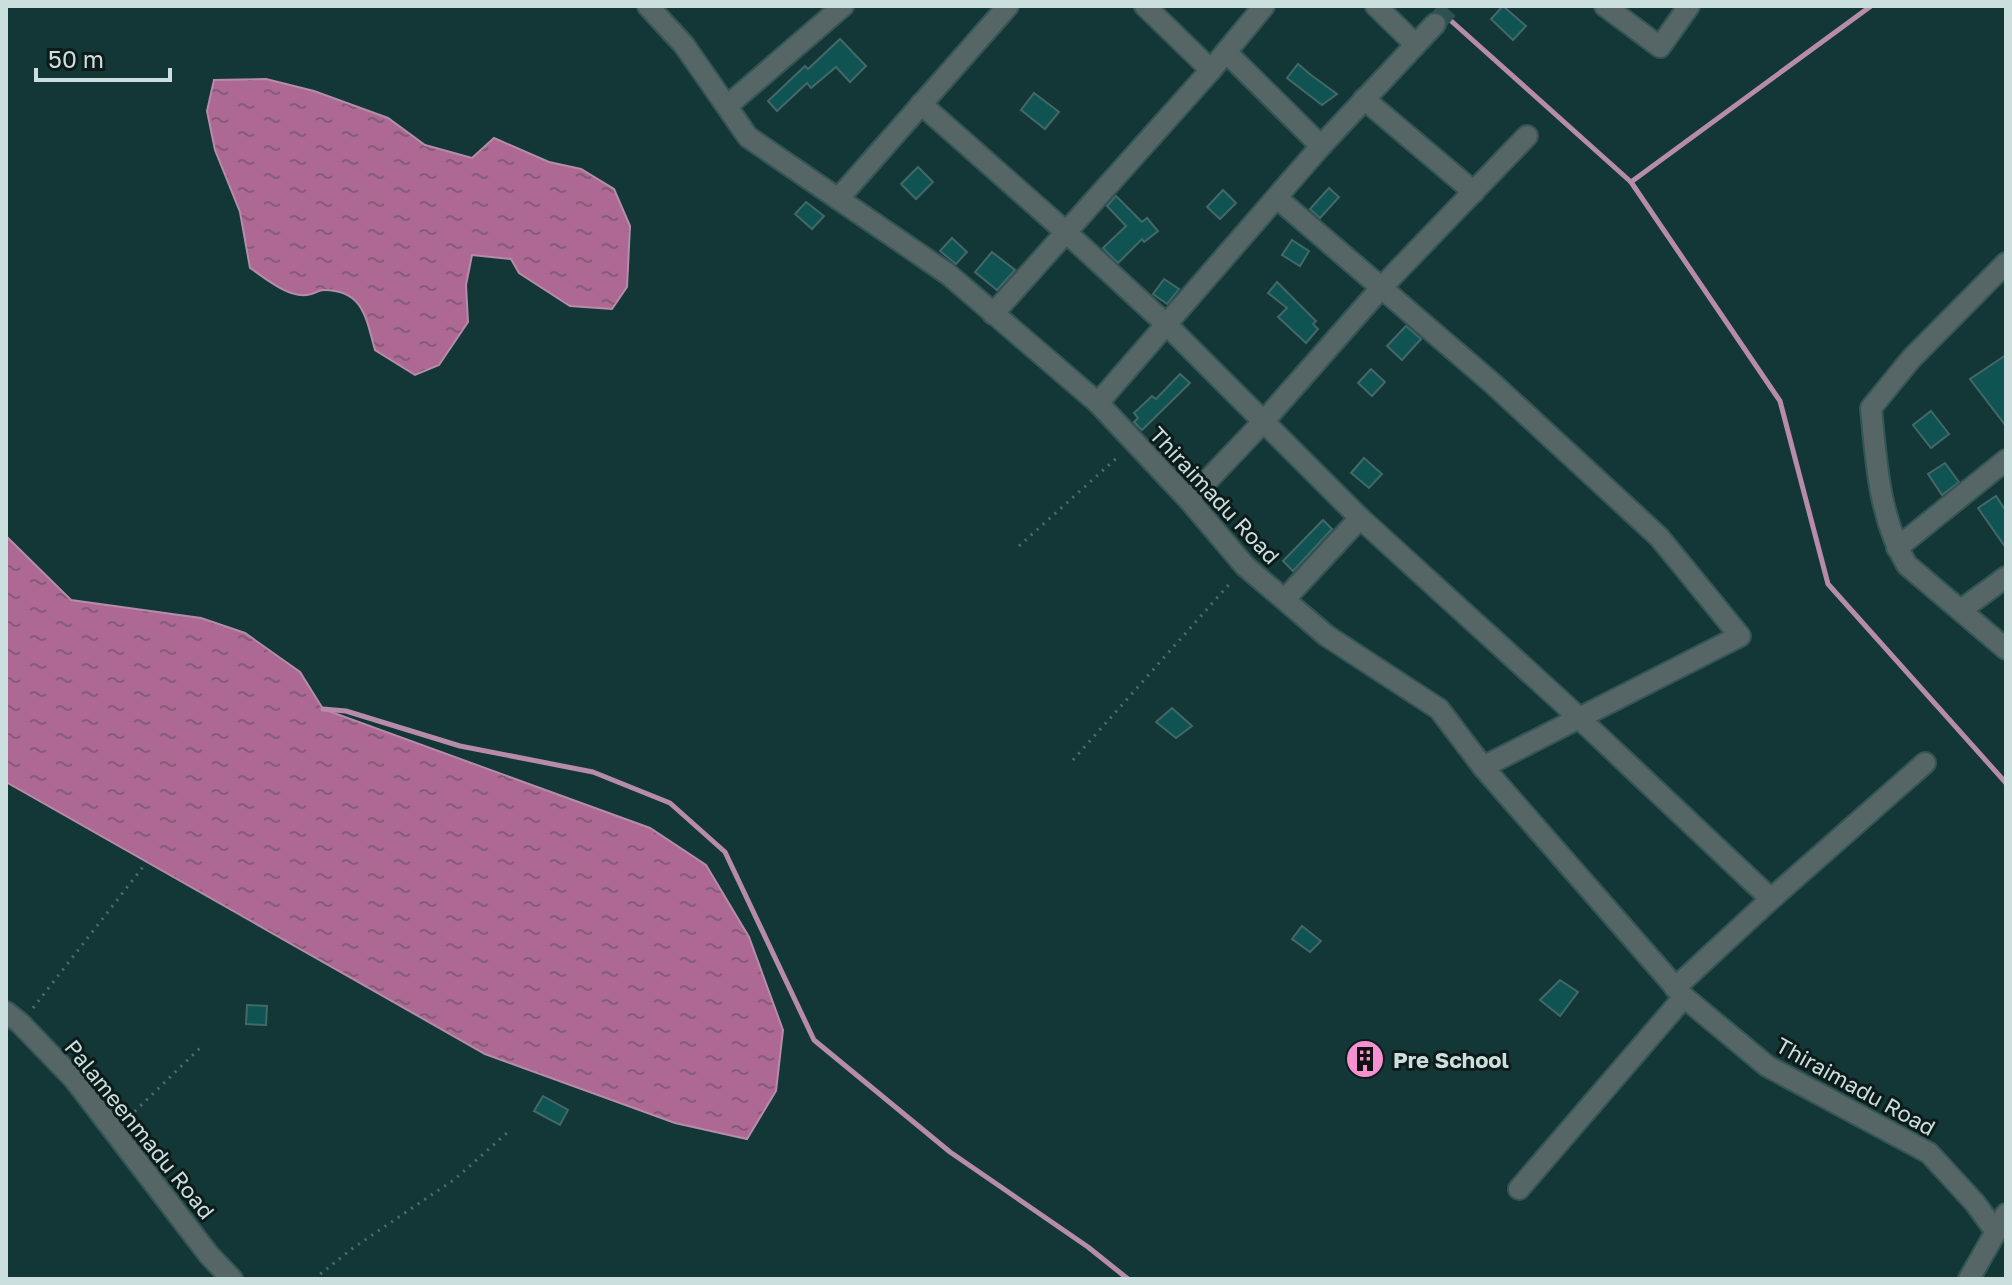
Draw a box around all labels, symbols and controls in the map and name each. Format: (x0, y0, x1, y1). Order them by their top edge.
scale bar (36, 32, 170, 82)
text: 50 m (48, 44, 104, 73)
street label: Thiraimadu Road (1144, 421, 1286, 569)
street label: Thiraimadu Road (1772, 1031, 1940, 1141)
street label: Palameenmadu Road (59, 1034, 221, 1224)
building icon: Pre School (1344, 1038, 1386, 1080)
place label: Pre School (1393, 1046, 1509, 1073)

